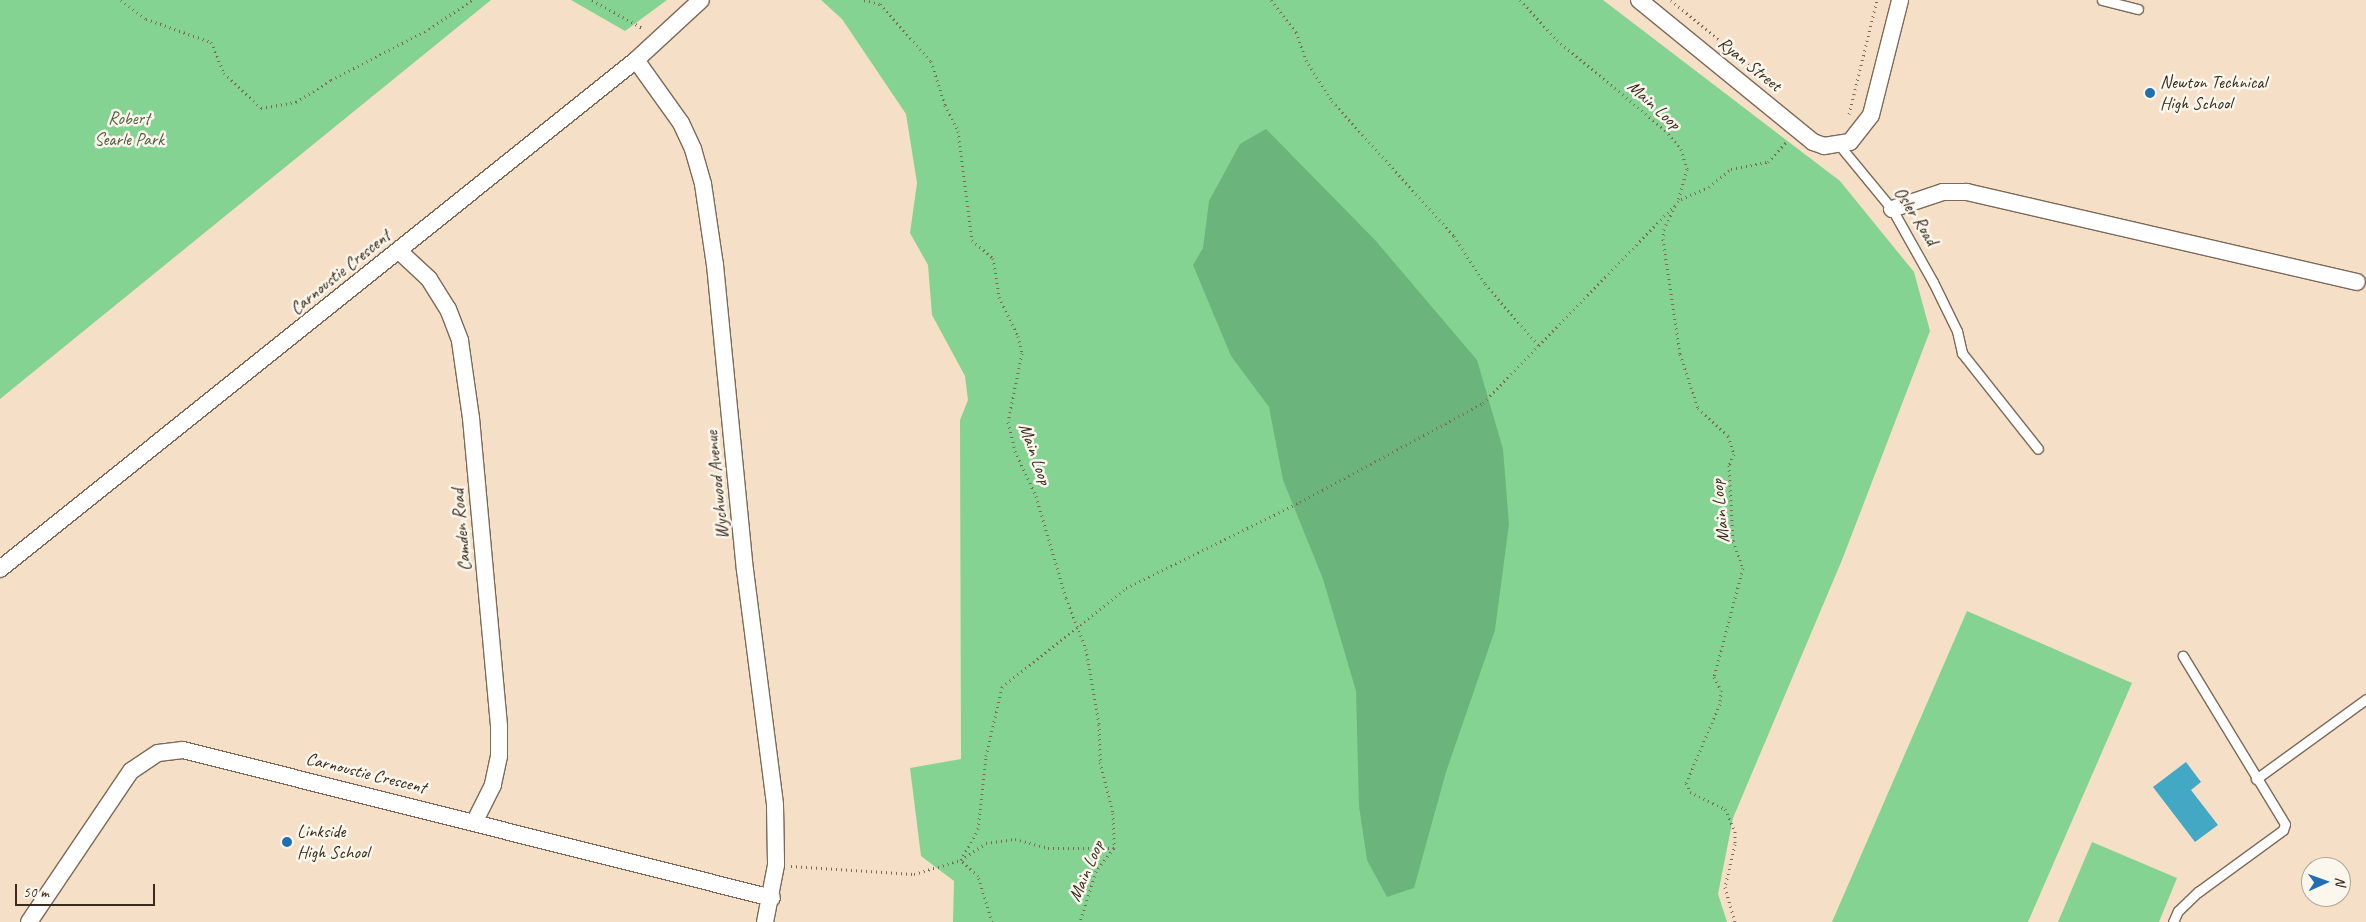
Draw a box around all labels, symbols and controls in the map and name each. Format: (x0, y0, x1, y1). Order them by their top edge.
street label: Ryan Street (1714, 32, 1786, 96)
place label: Newton Technical High School (2160, 72, 2266, 115)
street label: Main Loop (1623, 76, 1685, 134)
marker: Newton Technical High School (2144, 87, 2156, 99)
park label: Robert Searle Park (94, 108, 164, 150)
street label: Osler Road (1889, 183, 1943, 249)
street label: Carnoustie Crescent (285, 225, 395, 319)
street label: Main Loop (1014, 420, 1056, 488)
street label: Wychwood Avenue (701, 430, 733, 540)
street label: Main Loop (1706, 478, 1734, 544)
street label: Camden Road (447, 488, 475, 572)
street label: Carnoustie Crescent (304, 748, 428, 798)
place label: Linkside High School (297, 821, 368, 864)
marker: Linkside High School (281, 836, 293, 848)
street label: Main Loop (1064, 837, 1108, 905)
north arrow (2301, 857, 2351, 907)
scale bar (18, 874, 158, 906)
text: N (2332, 877, 2349, 886)
text: 50 m (23, 883, 49, 902)

